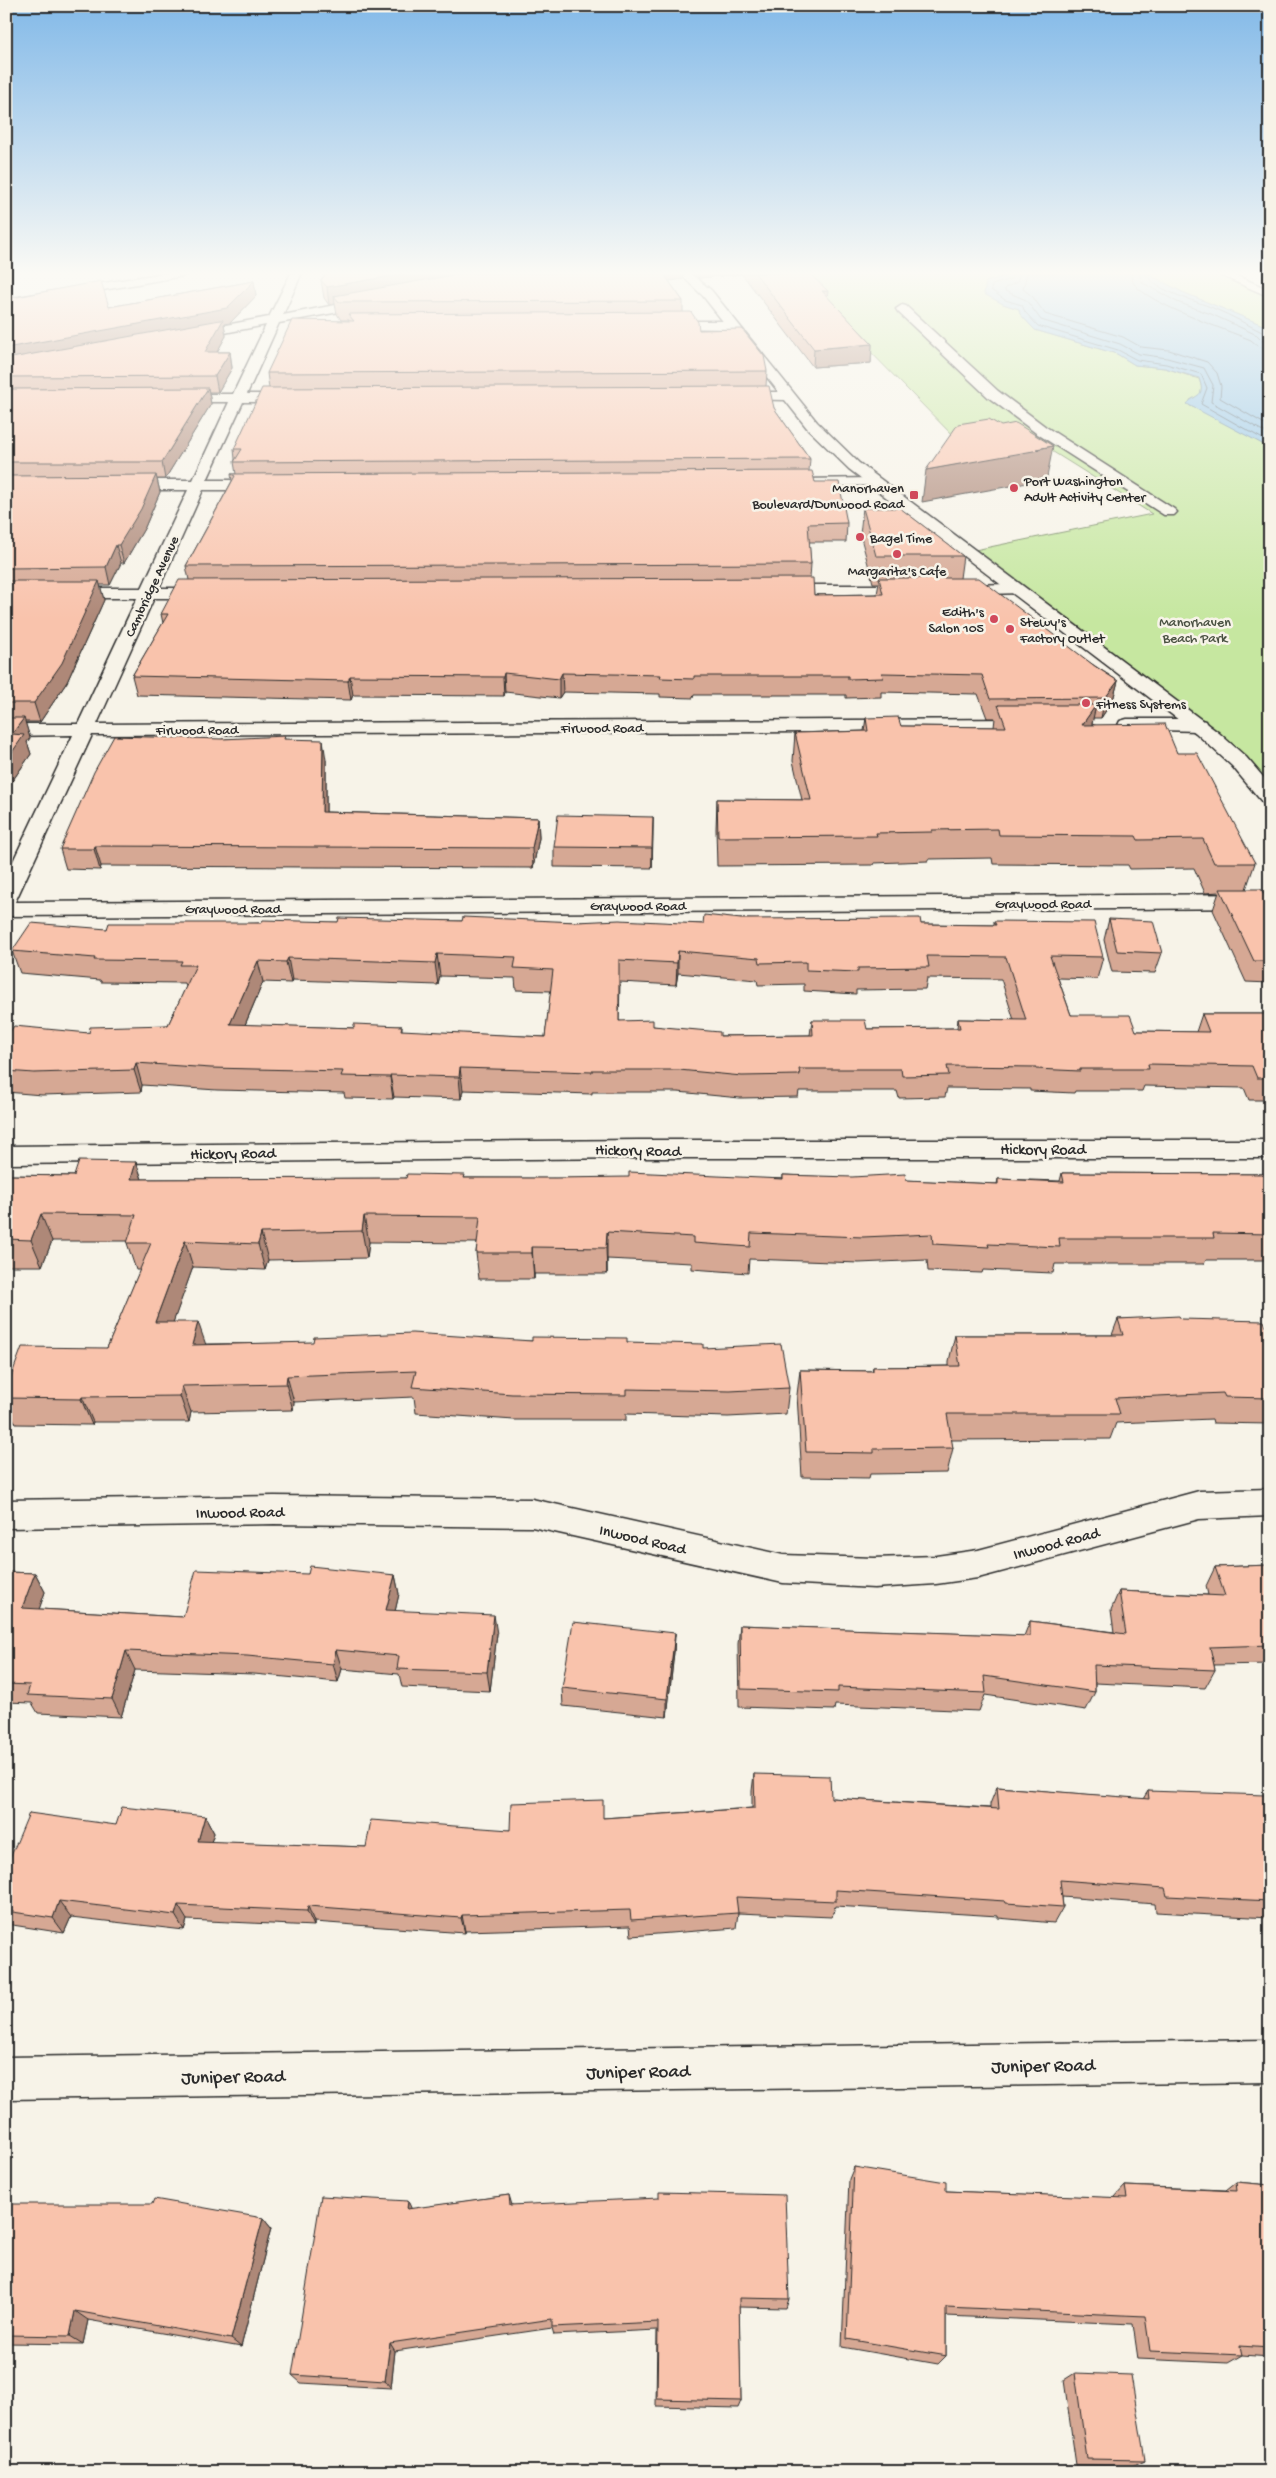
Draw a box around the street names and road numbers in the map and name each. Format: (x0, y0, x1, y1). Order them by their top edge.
street label: Cambridge Avenue (122, 533, 184, 640)
street label: Firwood Road (560, 721, 645, 738)
street label: Firwood Road (155, 723, 240, 740)
street label: Graywood Road (995, 897, 1093, 914)
street label: Graywood Road (590, 899, 688, 916)
street label: Graywood Road (185, 902, 283, 919)
street label: Hickory Road (595, 1142, 683, 1163)
street label: Hickory Road (1000, 1142, 1088, 1161)
street label: Hickory Road (190, 1145, 278, 1166)
street label: Inwood Road (196, 1504, 286, 1525)
street label: Inwood Road (597, 1522, 689, 1561)
street label: Inwood Road (1012, 1524, 1104, 1566)
street label: Juniper Road (991, 2055, 1097, 2080)
street label: Juniper Road (586, 2061, 692, 2086)
street label: Juniper Road (181, 2066, 287, 2091)

